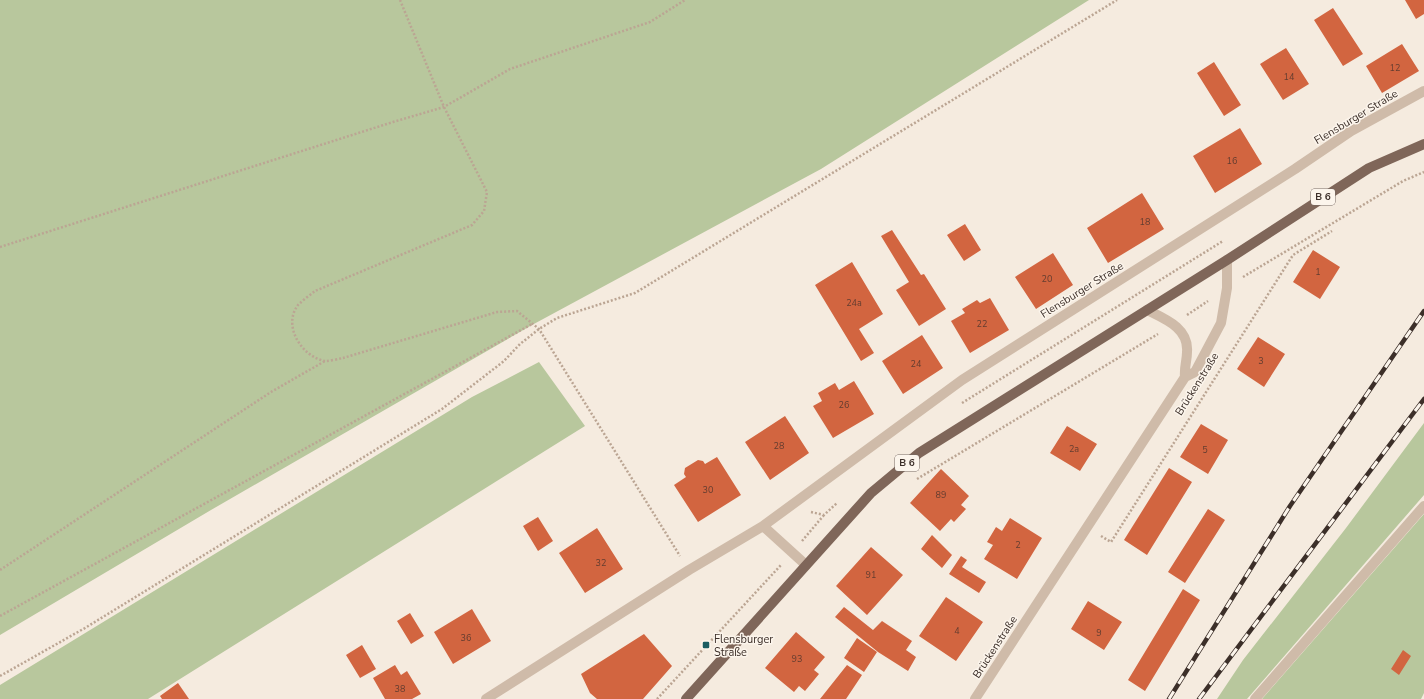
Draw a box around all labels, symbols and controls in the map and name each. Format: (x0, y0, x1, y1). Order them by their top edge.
house number: 12 (1390, 62, 1400, 74)
house number: 14 (1284, 71, 1295, 83)
street label: Flensburger Straße (1311, 86, 1401, 148)
house number: 16 (1227, 155, 1237, 167)
road number: B 6 (1311, 189, 1335, 205)
house number: 18 (1140, 216, 1150, 228)
street label: Flensburger Straße (1038, 258, 1126, 322)
house number: 1 (1315, 266, 1321, 278)
house number: 20 (1042, 273, 1052, 285)
house number: 24a (846, 297, 862, 309)
house number: 22 (977, 318, 987, 330)
street label: Brückenstraße (1172, 350, 1222, 418)
house number: 3 (1258, 355, 1264, 367)
house number: 24 (911, 358, 922, 370)
house number: 26 (839, 399, 849, 411)
house number: 28 (774, 440, 784, 452)
house number: 2a (1069, 443, 1079, 455)
house number: 5 (1202, 444, 1208, 456)
road number: B 6 (895, 455, 919, 471)
house number: 30 (703, 484, 713, 496)
house number: 89 (936, 489, 946, 501)
house number: 2 (1015, 539, 1021, 551)
house number: 32 (596, 557, 606, 569)
house number: 91 (866, 569, 876, 581)
street label: Brückenstraße (969, 613, 1021, 681)
house number: 4 (954, 625, 960, 637)
house number: 9 (1096, 627, 1102, 639)
house number: 36 (461, 632, 471, 644)
place label: Flensburger Straße (714, 632, 773, 660)
marker: Flensburger Straße (701, 640, 711, 650)
house number: 93 (792, 653, 802, 665)
house number: 38 (395, 683, 405, 695)

